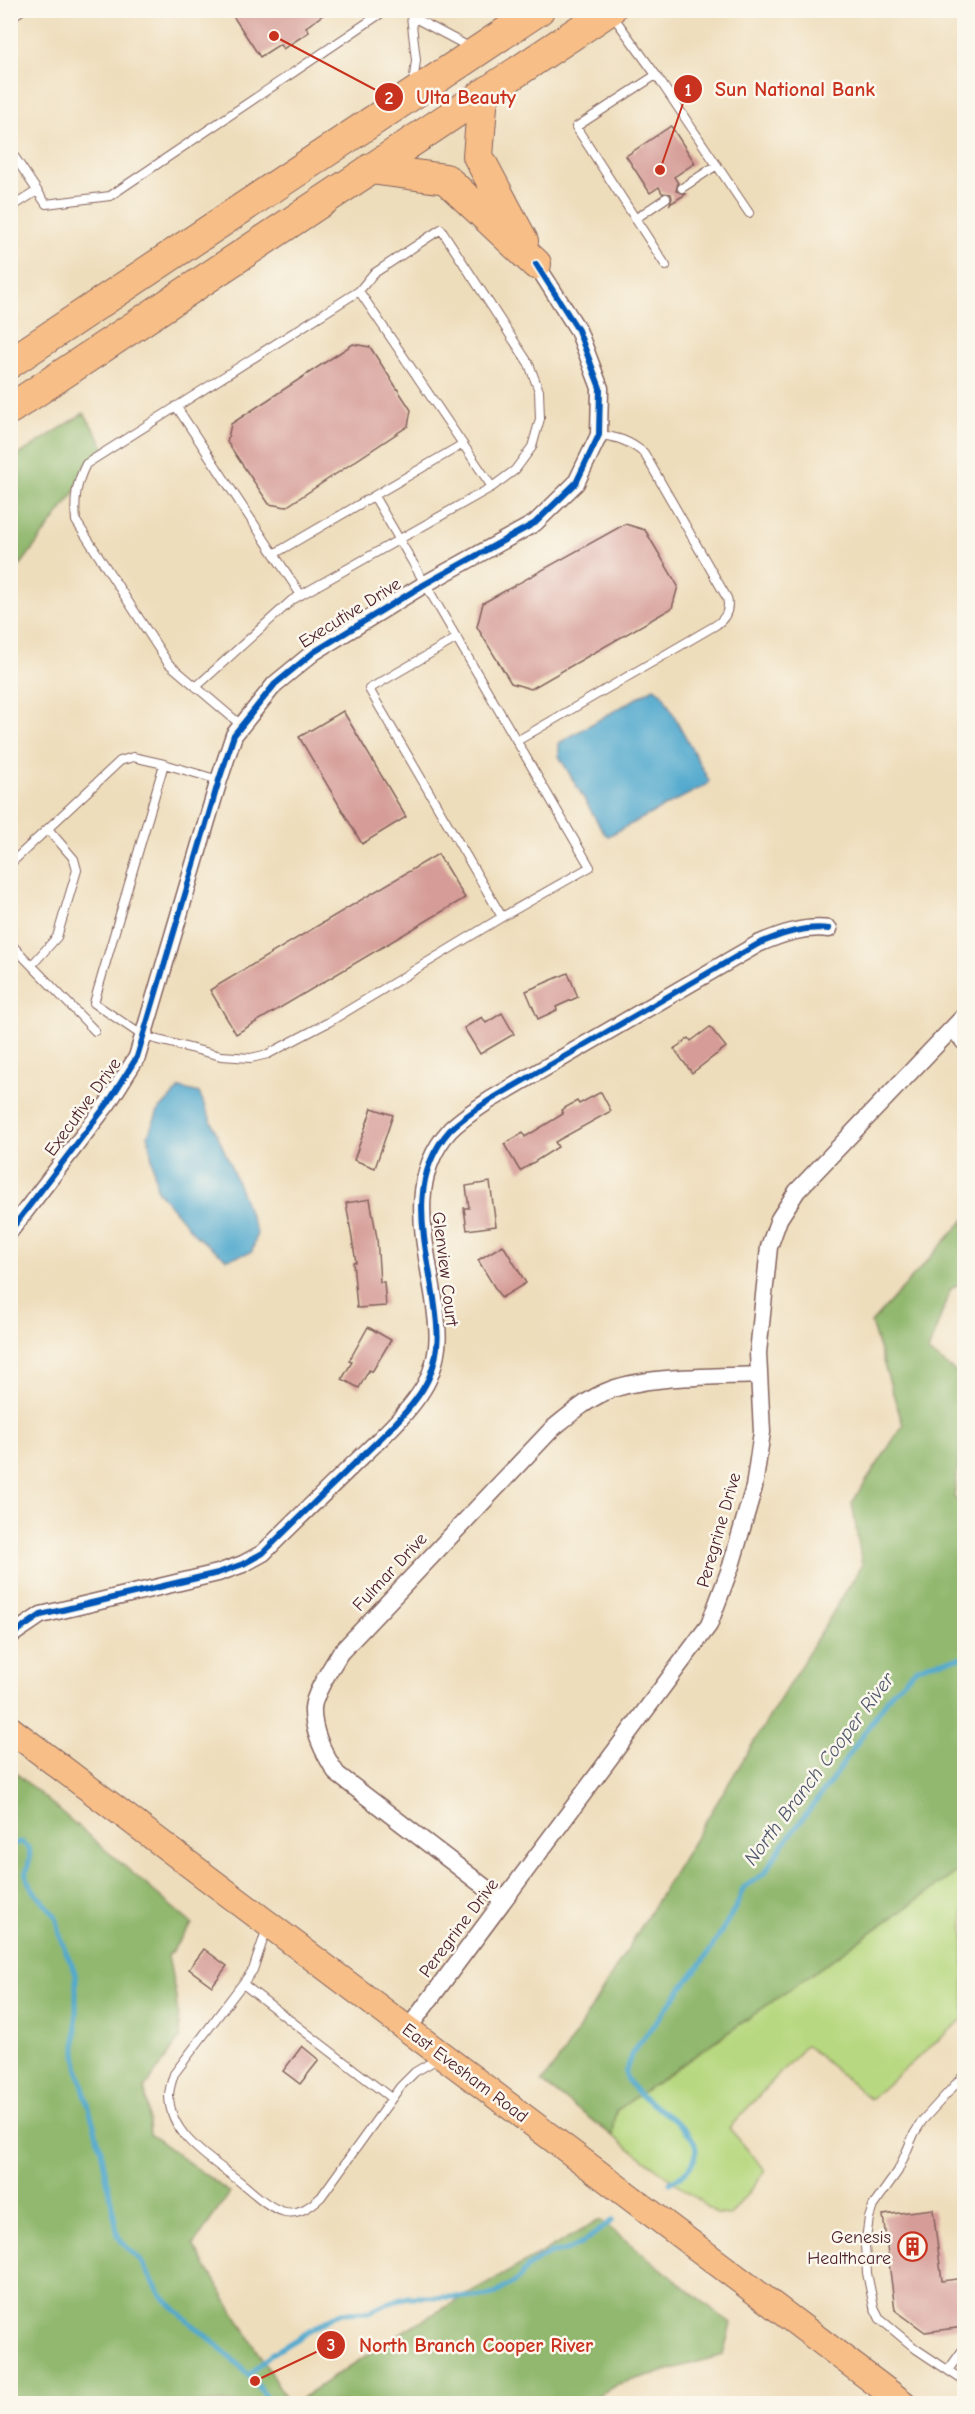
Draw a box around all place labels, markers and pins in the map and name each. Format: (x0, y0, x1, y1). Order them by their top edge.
callout: Sun National Bank (673, 70, 887, 108)
callout: Ulta Beauty (374, 78, 528, 116)
place label: Genesis Healthcare (807, 2227, 891, 2269)
building icon: Genesis Healthcare (896, 2231, 928, 2263)
callout: North Branch Cooper River (316, 2326, 605, 2364)

